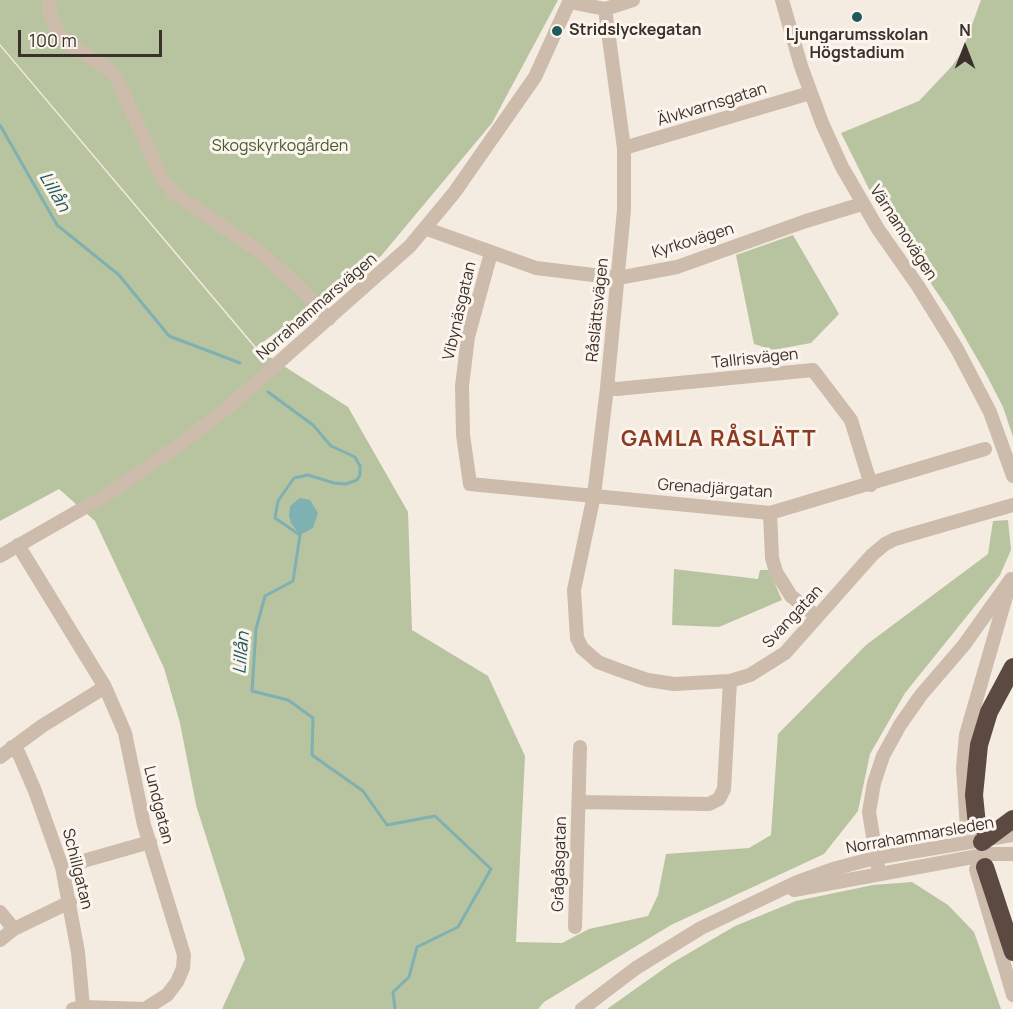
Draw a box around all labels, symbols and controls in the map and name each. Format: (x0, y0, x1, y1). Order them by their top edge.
marker: Ljungarumsskolan Högstadium (850, 10, 864, 24)
scale bar (21, 18, 165, 56)
north arrow (935, 18, 995, 78)
text: N (959, 19, 971, 41)
place label: Stridslyckegatan (569, 21, 701, 41)
marker: Stridslyckegatan (550, 24, 564, 38)
place label: Ljungarumsskolan Högstadium (786, 26, 928, 64)
text: 100 m (29, 28, 77, 52)
street label: Älvkvarnsgatan (655, 79, 769, 131)
park label: Skogskyrkogården (212, 137, 348, 157)
water label: Lillån (34, 168, 74, 216)
street label: Värnamovägen (865, 182, 941, 284)
street label: Kyrkovägen (650, 219, 736, 263)
street label: Norrahammarsvägen (253, 250, 381, 364)
street label: Råslättsvägen (583, 257, 613, 363)
street label: Vibynäsgatan (439, 260, 481, 362)
street label: Tallrisvägen (711, 345, 799, 373)
district label: GAMLA RÅSLÄTT (621, 427, 817, 453)
street label: Grenadjärgatan (657, 475, 773, 503)
street label: Svangatan (759, 582, 827, 652)
water label: Lillån (229, 631, 255, 675)
street label: Lundgatan (139, 764, 177, 846)
street label: Norrahammarsleden (844, 814, 996, 858)
street label: Grågåsgatan (549, 816, 571, 912)
street label: Schillgatan (58, 827, 96, 911)

